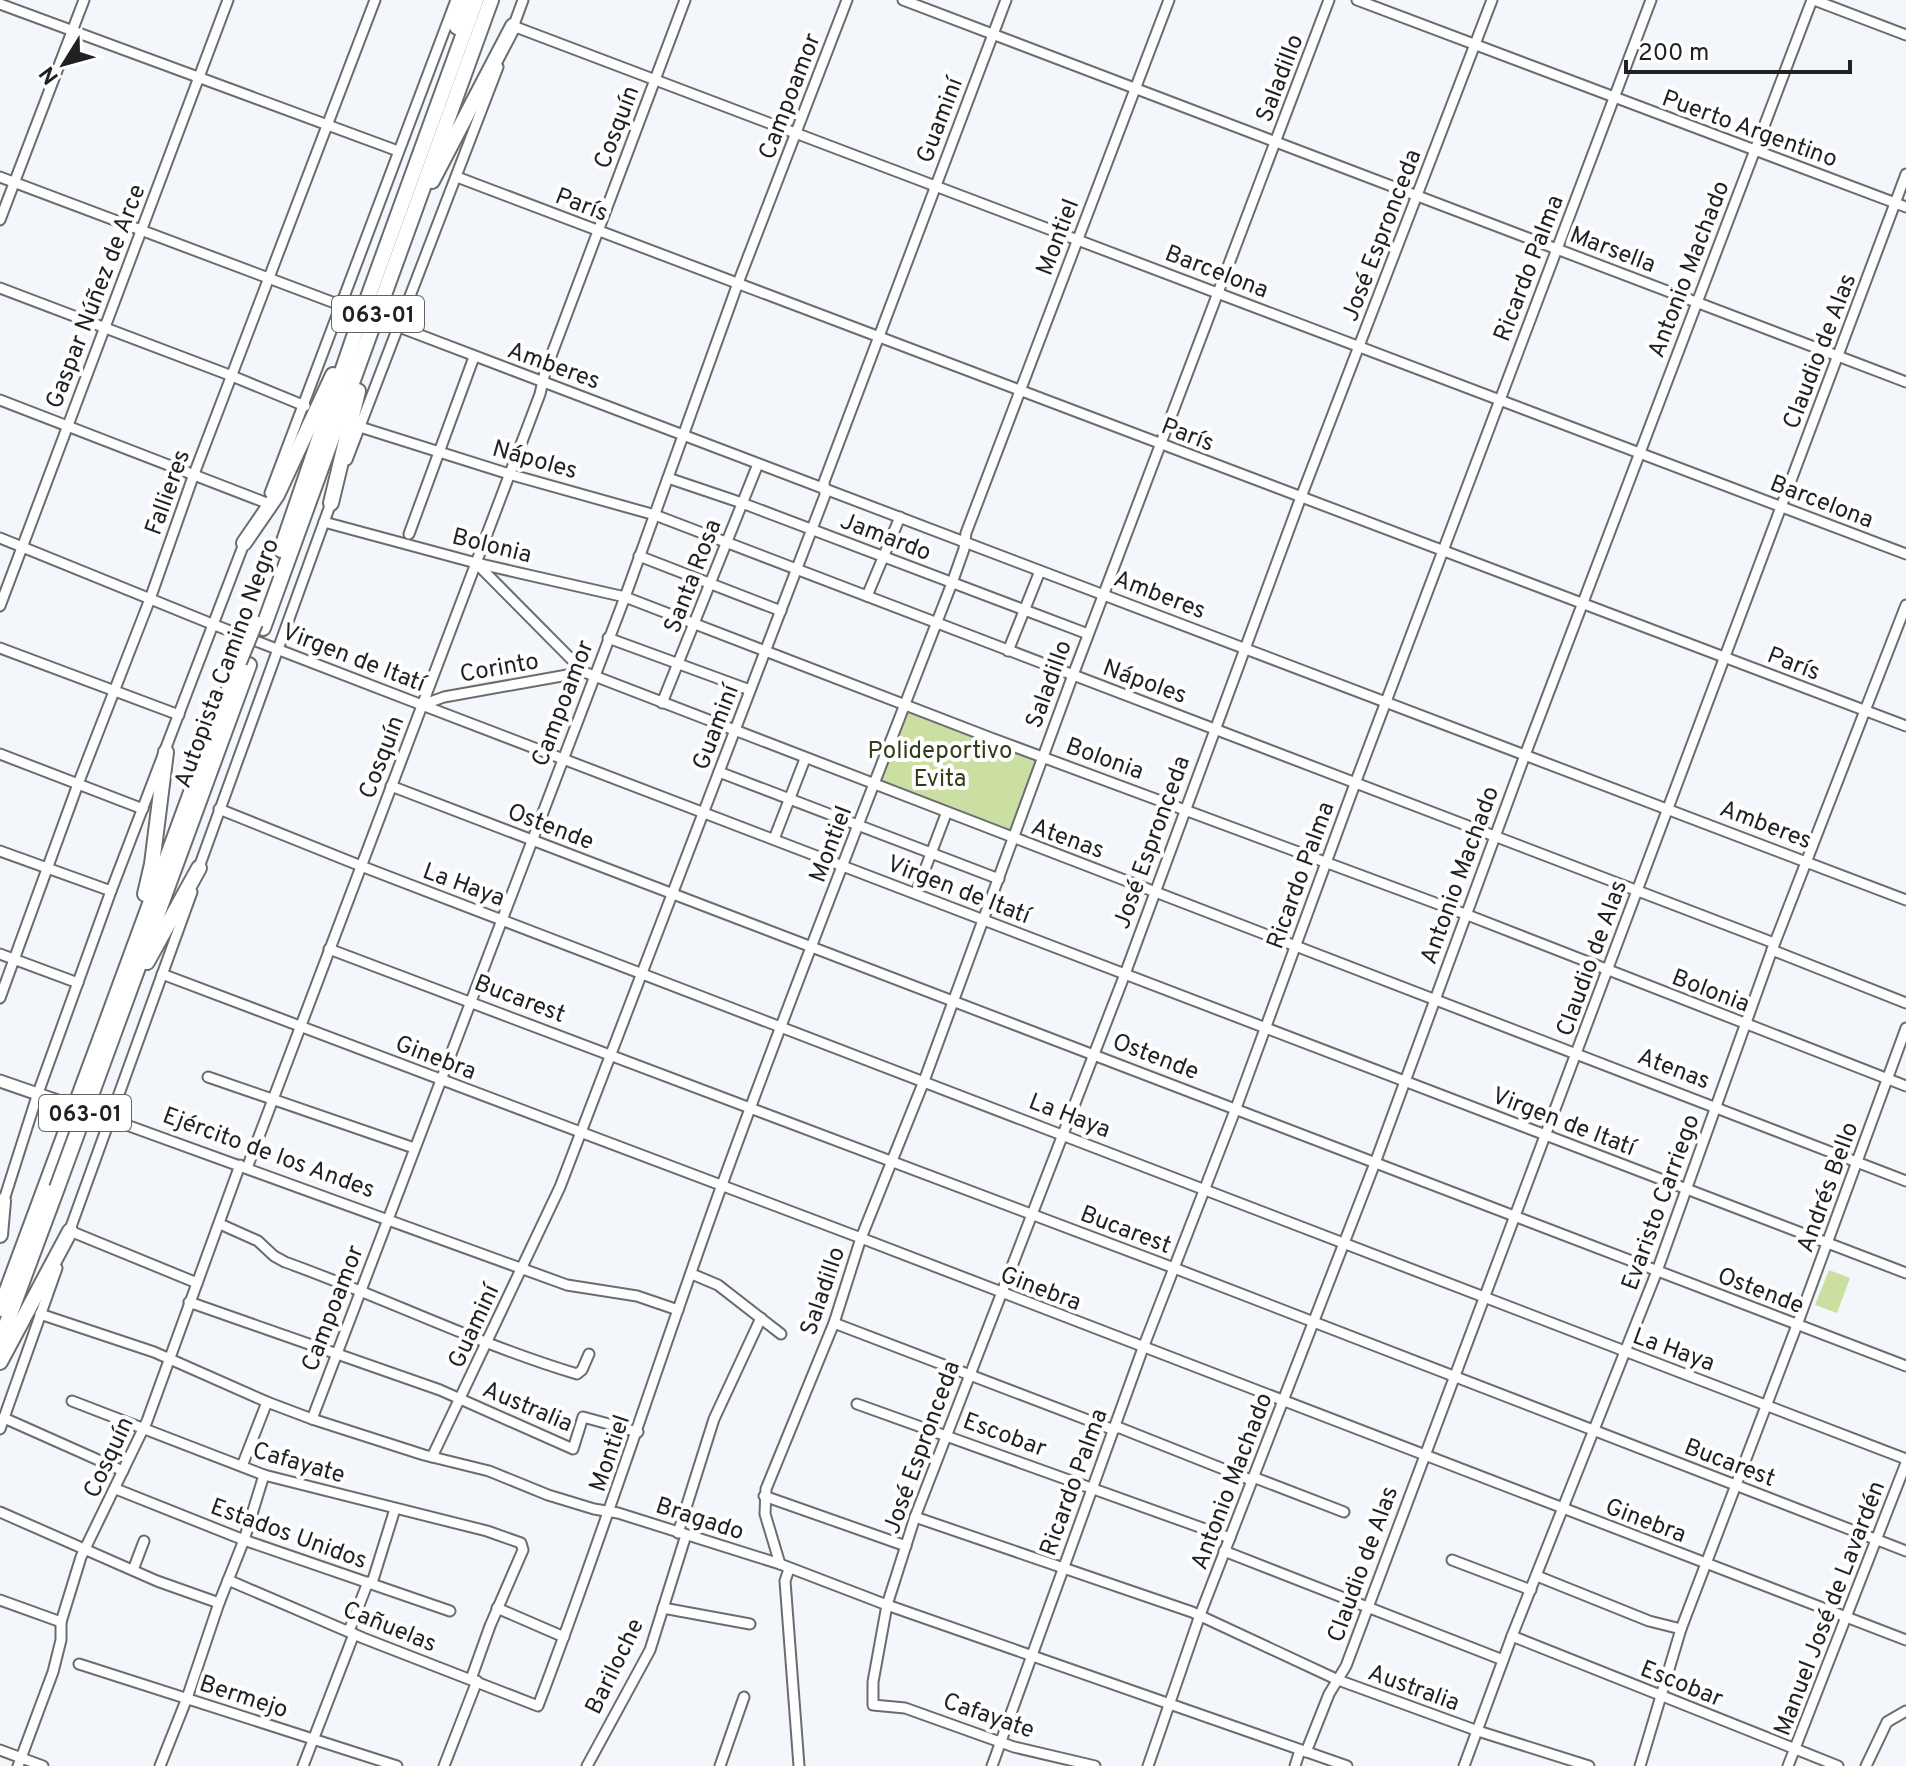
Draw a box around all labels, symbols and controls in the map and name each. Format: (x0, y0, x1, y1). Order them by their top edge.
north arrow (24, 24, 104, 104)
scale bar (1626, 24, 1850, 74)
street label: Campoamor (753, 29, 829, 164)
street label: Saladillo (1250, 30, 1311, 127)
text: 200 m (1638, 39, 1709, 69)
text: N (34, 60, 66, 89)
street label: Guaminí (911, 72, 972, 168)
street label: Cosquín (588, 82, 647, 173)
street label: Puerto Argentino (1657, 84, 1841, 176)
street label: José Espronceda (1336, 145, 1429, 326)
street label: Antonio Machado (1642, 177, 1737, 362)
street label: Gaspar Núñez de Arce (40, 180, 153, 413)
street label: París (551, 182, 612, 230)
street label: Ricardo Palma (1488, 191, 1572, 346)
street label: Montiel (1031, 195, 1087, 280)
street label: Marsella (1565, 221, 1660, 281)
street label: Barcelona (1160, 239, 1272, 306)
street label: Claudio de Alas (1777, 270, 1864, 434)
road number: 063-01 (332, 296, 424, 332)
street label: Amberes (503, 336, 604, 397)
street label: París (1157, 412, 1218, 460)
street label: Nápoles (488, 434, 580, 487)
street label: Fallieres (140, 446, 198, 539)
street label: Barcelona (1765, 469, 1877, 536)
street label: Jamardo (836, 507, 935, 569)
street label: Santa Rosa (658, 515, 729, 638)
street label: Bolonia (449, 523, 535, 571)
street label: Autopista Camino Negro (169, 535, 287, 793)
street label: Amberes (1109, 565, 1210, 627)
street label: Virgen de Itatí (277, 618, 431, 701)
street label: Campoamor (526, 636, 602, 771)
street label: Saladillo (1020, 636, 1080, 733)
street label: París (1763, 641, 1824, 689)
street label: Corinto (458, 647, 541, 691)
street label: Nápoles (1098, 654, 1190, 712)
street label: Guaminí (687, 679, 748, 775)
street label: Cosquín (353, 712, 412, 803)
street label: Bolonia (1061, 732, 1148, 788)
park label: Polideportivo Evita (868, 737, 1012, 795)
street label: José Espronceda (1108, 752, 1198, 933)
street label: Antonio Machado (1415, 783, 1507, 969)
street label: Amberes (1715, 795, 1816, 857)
street label: Ostende (503, 798, 598, 858)
street label: Ricardo Palma (1261, 798, 1342, 953)
street label: Montiel (804, 802, 860, 887)
street label: Atenas (1027, 813, 1108, 867)
street label: Virgen de Itatí (882, 850, 1036, 933)
street label: La Haya (418, 857, 508, 915)
street label: Claudio de Alas (1551, 876, 1635, 1041)
street label: Bolonia (1667, 963, 1754, 1020)
street label: Bucarest (469, 969, 569, 1031)
street label: Ostende (1108, 1028, 1203, 1088)
street label: Ginebra (391, 1030, 480, 1088)
street label: Atenas (1633, 1042, 1714, 1097)
street label: Virgen de Itatí (1487, 1082, 1641, 1165)
street label: La Haya (1024, 1088, 1114, 1146)
road number: 063-01 (39, 1095, 131, 1131)
street label: Ejército de los Andes (158, 1102, 378, 1206)
street label: Evaristo Carriego (1616, 1111, 1708, 1295)
street label: Andrés Bello (1791, 1118, 1866, 1257)
street label: Bucarest (1075, 1200, 1175, 1262)
street label: Campoamor (296, 1241, 372, 1376)
street label: Saladillo (795, 1243, 853, 1340)
street label: Ginebra (996, 1261, 1085, 1319)
street label: Ostende (1713, 1262, 1808, 1322)
street label: Guaminí (442, 1278, 508, 1374)
street label: La Haya (1628, 1322, 1718, 1380)
street label: José Espronceda (878, 1357, 968, 1538)
street label: Australia (477, 1375, 577, 1440)
street label: Antonio Machado (1185, 1389, 1280, 1574)
street label: Ricardo Palma (1034, 1405, 1115, 1560)
street label: Escobar (958, 1407, 1050, 1465)
street label: Montiel (584, 1411, 638, 1496)
street label: Cosquín (78, 1412, 142, 1503)
street label: Bucarest (1679, 1433, 1779, 1495)
street label: Cafayate (249, 1436, 348, 1491)
street label: Manuel José de Lavardén (1768, 1477, 1893, 1740)
street label: Claudio de Alas (1322, 1482, 1406, 1647)
street label: Bragado (651, 1492, 747, 1548)
street label: Estados Unidos (206, 1493, 371, 1577)
street label: Ginebra (1601, 1493, 1690, 1551)
street label: Cañuelas (338, 1596, 441, 1660)
street label: Bariloche (580, 1614, 652, 1720)
street label: Escobar (1635, 1655, 1727, 1715)
street label: Australia (1363, 1658, 1463, 1719)
street label: Bermejo (195, 1670, 291, 1726)
street label: Cafayate (939, 1687, 1038, 1747)

